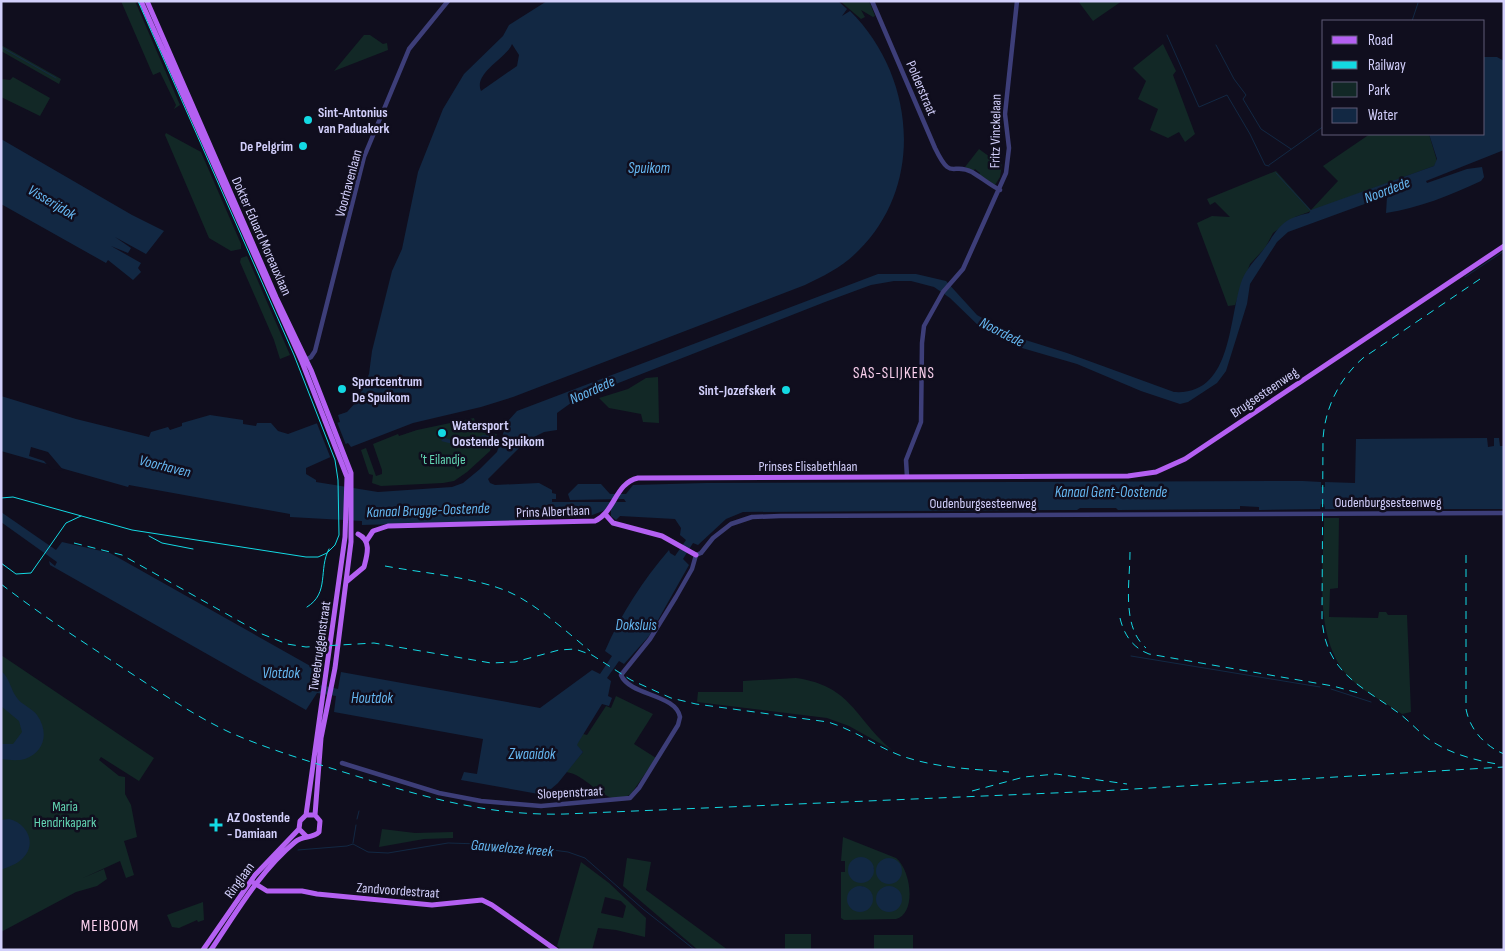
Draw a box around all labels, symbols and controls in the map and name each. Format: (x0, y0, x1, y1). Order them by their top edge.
legend (1322, 20, 1485, 135)
text: Road (1368, 31, 1393, 50)
text: Railway (1368, 56, 1406, 75)
street label: Polderstraat (902, 58, 941, 118)
text: Park (1368, 81, 1390, 100)
street label: Fritz Vinckelaan (986, 94, 1005, 168)
place label: Sint-Antonius van Paduakerk (318, 104, 390, 137)
text: Water (1368, 106, 1399, 125)
marker: Sint-Antonius van Paduakerk (302, 114, 314, 126)
place label: De Pelgrim (240, 138, 293, 155)
marker: De Pelgrim (297, 140, 309, 152)
street label: Voorhavenlaan (331, 148, 366, 219)
water label: Spuikom (628, 159, 671, 178)
water label: Noordede (1362, 173, 1413, 208)
street label: Dokter Eduard Moreauxlaan (228, 174, 295, 298)
water label: Visserijdok (24, 181, 80, 224)
water label: Noordede (976, 313, 1027, 352)
street label: Brugsesteenweg (1227, 363, 1302, 421)
district label: SAS-SLIJKENS (853, 364, 935, 383)
water label: Noordede (567, 372, 618, 409)
place label: Sportcentrum De Spuikom (352, 373, 422, 406)
place label: Sint-Jozefskerk (698, 382, 776, 399)
marker: Sportcentrum De Spuikom (336, 383, 348, 395)
marker: Sint-Jozefskerk (780, 384, 792, 396)
place label: Watersport Oostende Spuikom (452, 417, 544, 450)
marker: Watersport Oostende Spuikom (436, 427, 448, 439)
water label: Voorhaven (137, 451, 193, 482)
park label: 't Eilandje (420, 451, 466, 468)
street label: Prinses Elisabethlaan (758, 458, 858, 475)
water label: Kanaal Gent-Oostende (1055, 483, 1167, 502)
street label: Oudenburgsesteenweg (1334, 494, 1442, 511)
street label: Oudenburgsesteenweg (929, 495, 1037, 512)
water label: Kanaal Brugge-Oostende (366, 499, 490, 522)
street label: Prins Albertlaan (516, 502, 590, 521)
street label: Tweebruggenstraat (305, 600, 334, 692)
water label: Doksluis (616, 616, 657, 635)
water label: Vlotdok (262, 664, 300, 683)
water label: Houtdok (351, 689, 393, 708)
water label: Zwaaidok (508, 745, 556, 764)
street label: Sloepenstraat (537, 782, 603, 803)
park label: Maria Hendrikapark (34, 798, 97, 831)
place label: AZ Oostende - Damiaan (226, 809, 290, 842)
marker: AZ Oostende - Damiaan (209, 818, 223, 832)
water label: Gauweloze kreek (470, 835, 554, 862)
street label: Ringlaan (221, 859, 258, 901)
street label: Zandvoordestraat (356, 879, 440, 902)
district label: MEIBOOM (81, 917, 139, 936)

